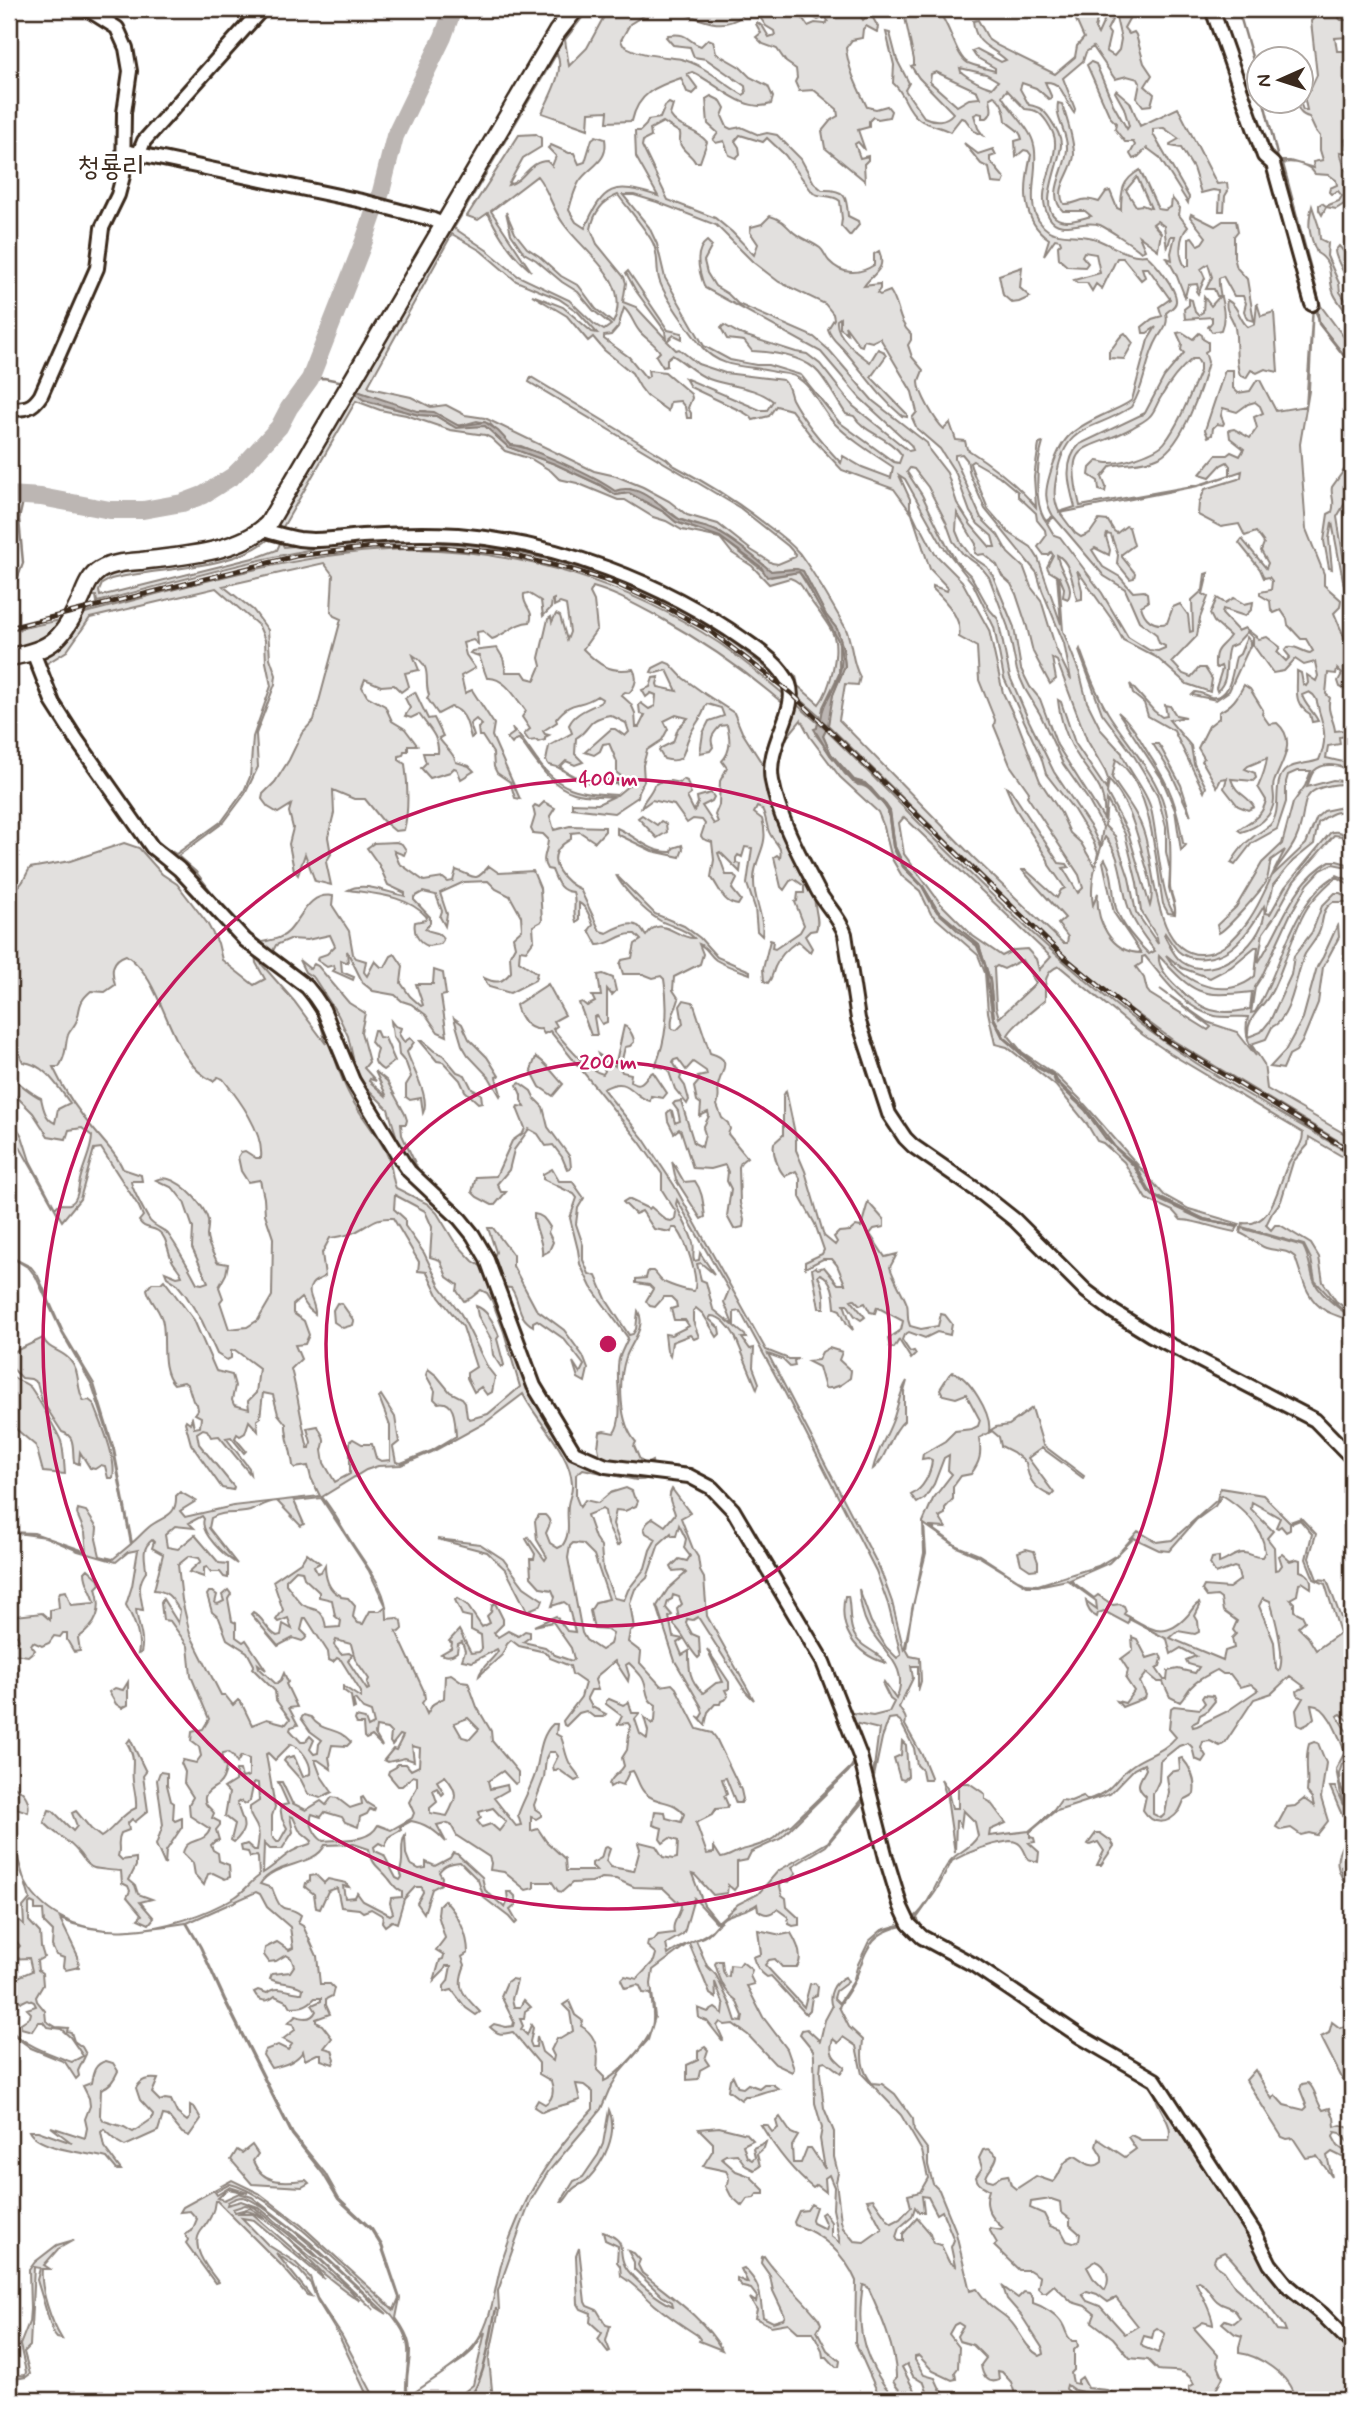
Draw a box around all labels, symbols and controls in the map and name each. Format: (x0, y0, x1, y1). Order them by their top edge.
north arrow (1246, 46, 1316, 116)
text: N (1252, 74, 1277, 88)
district label: 청룡리 (77, 149, 145, 186)
text: 400 m (578, 766, 638, 794)
text: 200 m (579, 1049, 637, 1077)
centre of rings (596, 1332, 620, 1356)

